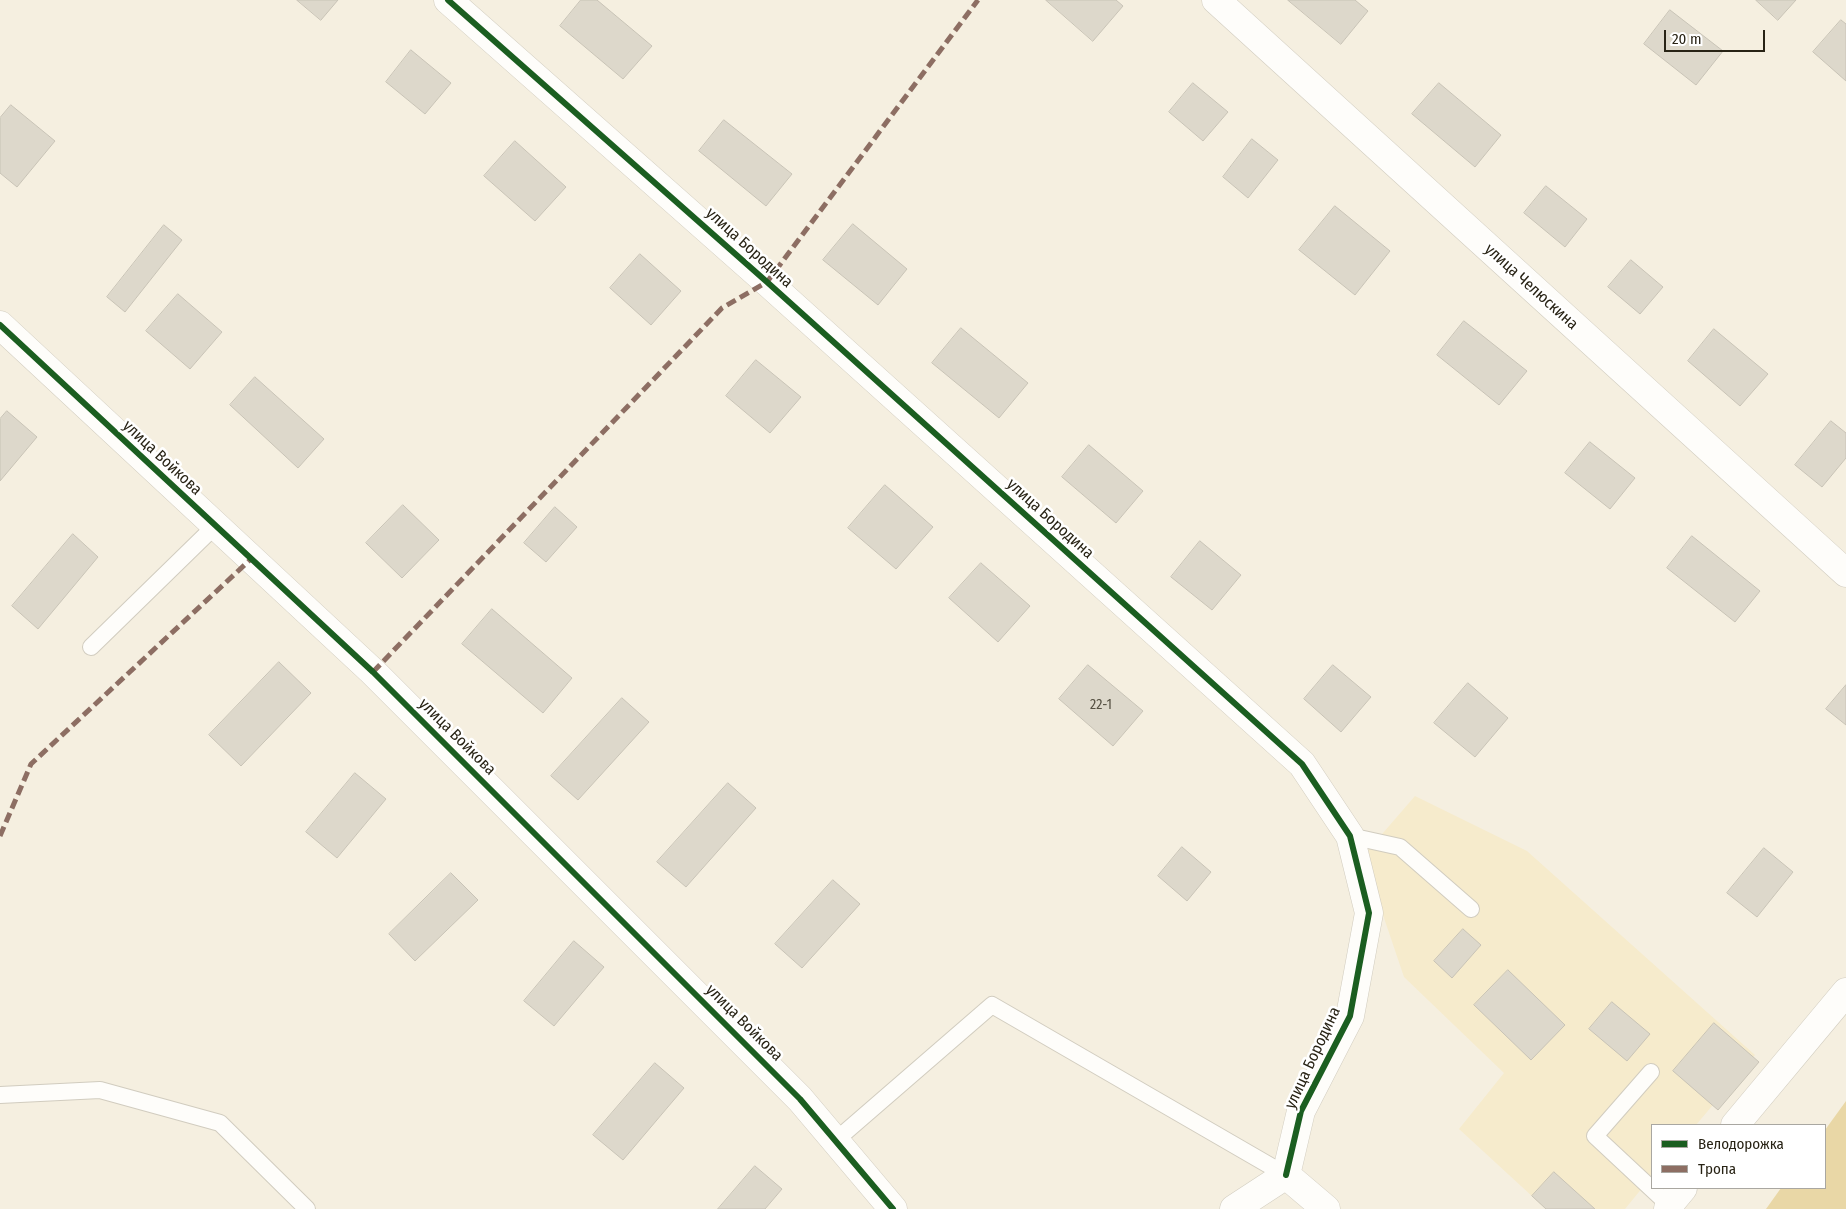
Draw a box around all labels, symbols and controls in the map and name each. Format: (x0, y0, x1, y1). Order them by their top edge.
scale bar (1666, 20, 1767, 52)
text: 20 m (1672, 30, 1702, 48)
street label: улица Бородина (702, 204, 796, 292)
street label: улица Челюскина (1480, 240, 1582, 334)
street label: улица Войкова (118, 417, 206, 499)
street label: улица Бородина (1003, 475, 1097, 563)
street label: улица Войкова (414, 694, 500, 780)
house number: 22-1 (1090, 697, 1112, 713)
street label: улица Войкова (701, 980, 787, 1066)
street label: улица Бородина (1281, 1004, 1345, 1112)
legend (1651, 1124, 1826, 1189)
text: Велодорожка (1698, 1135, 1784, 1153)
text: Тропа (1698, 1160, 1736, 1178)

